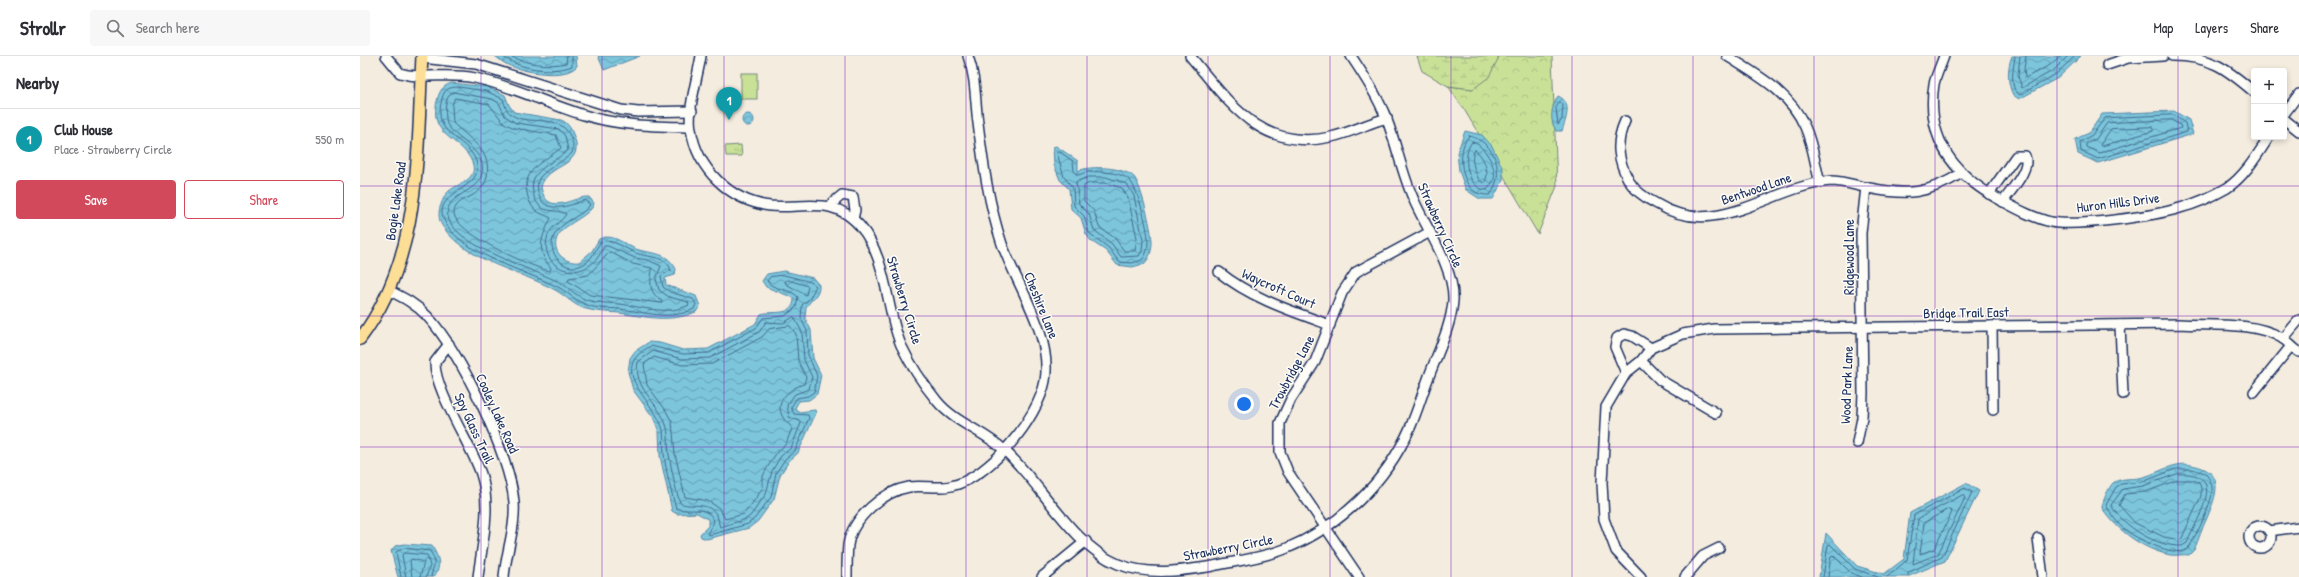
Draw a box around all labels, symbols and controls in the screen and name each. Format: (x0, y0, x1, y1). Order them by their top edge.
search box (90, 10, 370, 46)
text: Strollr (20, 15, 66, 41)
icon: search (104, 17, 126, 39)
text: Search here (136, 17, 200, 38)
text: Map (2153, 18, 2173, 37)
text: Layers (2195, 18, 2228, 37)
text: Share (2250, 18, 2279, 37)
map controls (2251, 68, 2287, 140)
button: + (2251, 68, 2287, 104)
text: Nearby (16, 71, 59, 94)
pin: 1 (716, 87, 742, 120)
button: − (2251, 104, 2287, 140)
text: Club House (54, 119, 113, 140)
text: 1 (27, 130, 31, 148)
text: 550 m (315, 130, 344, 148)
text: Place · Strawberry Circle (54, 140, 172, 158)
street label: Bogie Lake Road (380, 160, 411, 242)
street label: Bentwood Lane (1718, 167, 1794, 209)
button: Save (16, 180, 176, 219)
button: Share (184, 180, 344, 219)
street label: Strawberry Circle (1413, 180, 1468, 271)
street label: Huron Hills Drive (2075, 187, 2161, 217)
street label: Ridgewood Lane (1839, 219, 1859, 295)
street label: Strawberry Circle (882, 254, 927, 347)
street label: Waycroft Court (1239, 263, 1319, 314)
street label: Cheshire Lane (1020, 269, 1064, 342)
street label: Bridge Trail East (1923, 302, 2009, 323)
street label: Trowbridge Lane (1263, 331, 1320, 413)
street label: Wood Park Lane (1835, 345, 1857, 424)
street label: Cooley Lake Road (471, 370, 524, 457)
street label: Spy Glass Trail (449, 390, 500, 467)
your location (1234, 394, 1254, 414)
street label: Strawberry Circle (1182, 529, 1275, 566)

